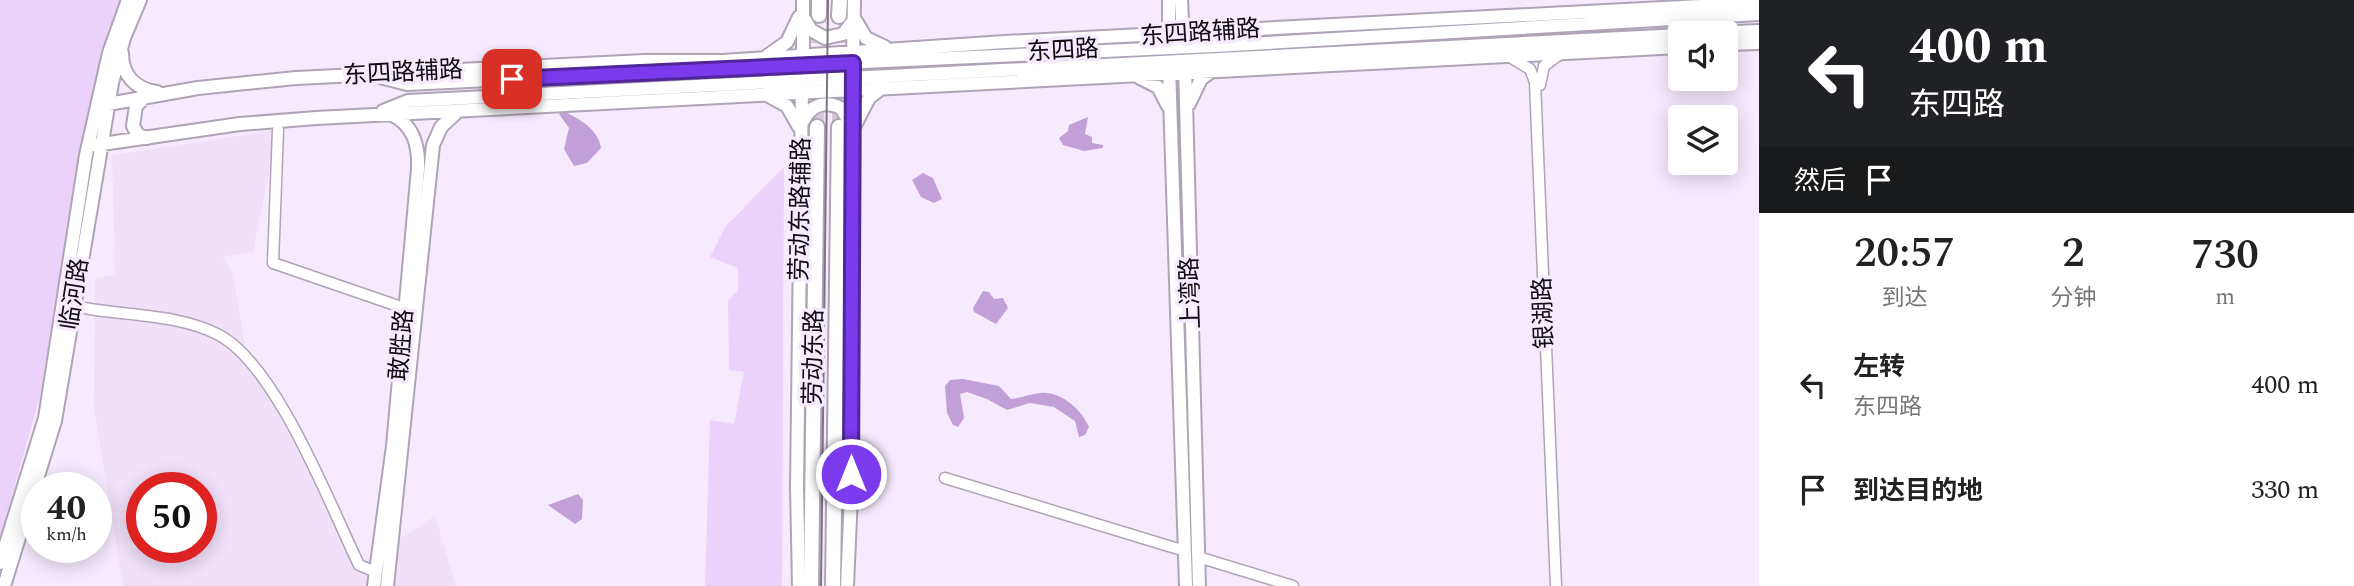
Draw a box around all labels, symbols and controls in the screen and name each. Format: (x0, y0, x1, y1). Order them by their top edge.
text: 400 m (1909, 10, 2048, 85)
street label: 东四路辅路 (1139, 11, 1261, 55)
map controls (1668, 21, 1738, 175)
button: sound (1668, 21, 1738, 91)
icon: left (1794, 28, 1885, 119)
street label: 东四路 (1026, 31, 1100, 71)
pin (482, 49, 542, 109)
street label: 东四路辅路 (342, 52, 464, 94)
icon: arrive (493, 60, 531, 98)
text: 东四路 (1909, 81, 2005, 130)
button: layers (1668, 105, 1738, 175)
street label: 劳动东路辅路 (782, 137, 820, 281)
text: 然后 (1794, 161, 1846, 201)
icon: arrive (1860, 161, 1898, 199)
text: 20:57 (1854, 222, 1955, 285)
text: 2 (2062, 222, 2084, 285)
text: 730 (2191, 224, 2259, 287)
street label: 临河路 (52, 256, 98, 332)
street label: 上湾路 (1172, 256, 1210, 330)
street label: 银湖路 (1525, 276, 1563, 350)
text: m (2215, 280, 2235, 315)
text: 到达 (1882, 281, 1928, 316)
text: 分钟 (2050, 281, 2096, 316)
street label: 敢胜路 (381, 308, 423, 382)
street label: 劳动东路 (795, 309, 833, 405)
text: 左转 (1853, 347, 1905, 387)
text: 400 m (2251, 365, 2319, 405)
icon: left (1794, 366, 1832, 404)
text: 东四路 (1853, 390, 1922, 425)
position arrow (814, 437, 888, 511)
text: 330 m (2251, 470, 2319, 510)
icon: arrive (1794, 471, 1832, 509)
text: 到达目的地 (1853, 471, 1983, 511)
speed limit sign: 50 (126, 472, 217, 563)
text: 40 (47, 482, 86, 535)
text: km/h (46, 521, 87, 548)

